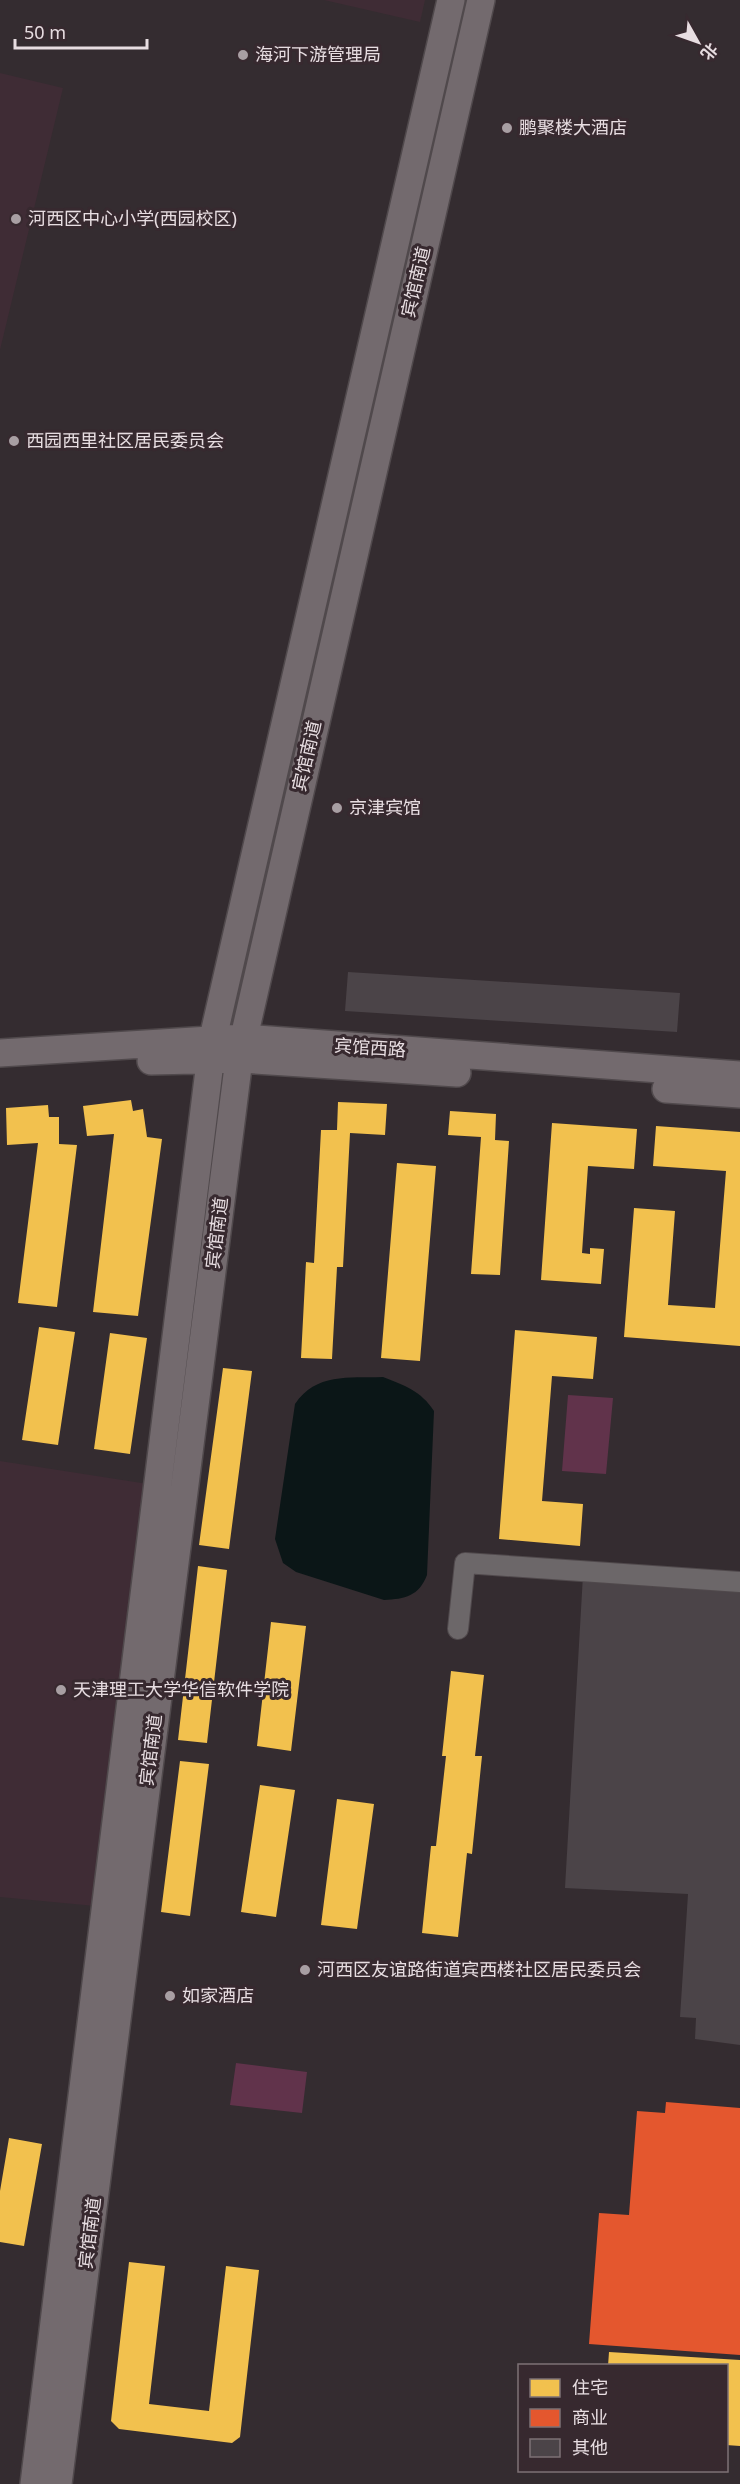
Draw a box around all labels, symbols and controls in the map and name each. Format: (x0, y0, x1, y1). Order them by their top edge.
scale bar (15, 12, 147, 50)
north arrow (668, 12, 728, 72)
text: 50 m (24, 20, 66, 44)
text: 北 (696, 38, 723, 65)
place label: 海河下游管理局 (255, 42, 381, 66)
marker: 海河下游管理局 (236, 48, 250, 62)
place label: 鹏聚楼大酒店 (519, 115, 627, 139)
marker: 鹏聚楼大酒店 (500, 121, 514, 135)
place label: 河西区中心小学(西园校区) (28, 206, 237, 230)
marker: 河西区中心小学(西园校区) (9, 212, 23, 226)
street label: 宾馆南道 (395, 244, 435, 320)
place label: 西园西里社区居民委员会 (26, 428, 224, 452)
marker: 西园西里社区居民委员会 (7, 434, 21, 448)
street label: 宾馆南道 (286, 718, 326, 794)
place label: 京津宾馆 (349, 795, 421, 819)
marker: 京津宾馆 (330, 801, 344, 815)
street label: 宾馆西路 (333, 1033, 407, 1061)
street label: 宾馆南道 (200, 1196, 232, 1270)
place label: 天津理工大学华信软件学院 (73, 1677, 289, 1701)
marker: 天津理工大学华信软件学院 (54, 1683, 68, 1697)
street label: 宾馆南道 (134, 1713, 166, 1787)
place label: 河西区友谊路街道宾西楼社区居民委员会 (317, 1957, 641, 1981)
marker: 河西区友谊路街道宾西楼社区居民委员会 (298, 1963, 312, 1977)
place label: 如家酒店 (182, 1983, 254, 2007)
marker: 如家酒店 (163, 1989, 177, 2003)
street label: 宾馆南道 (73, 2196, 105, 2270)
legend (518, 2364, 728, 2472)
text: 住宅 (572, 2375, 608, 2399)
text: 商业 (572, 2405, 608, 2429)
text: 其他 (572, 2435, 608, 2459)

